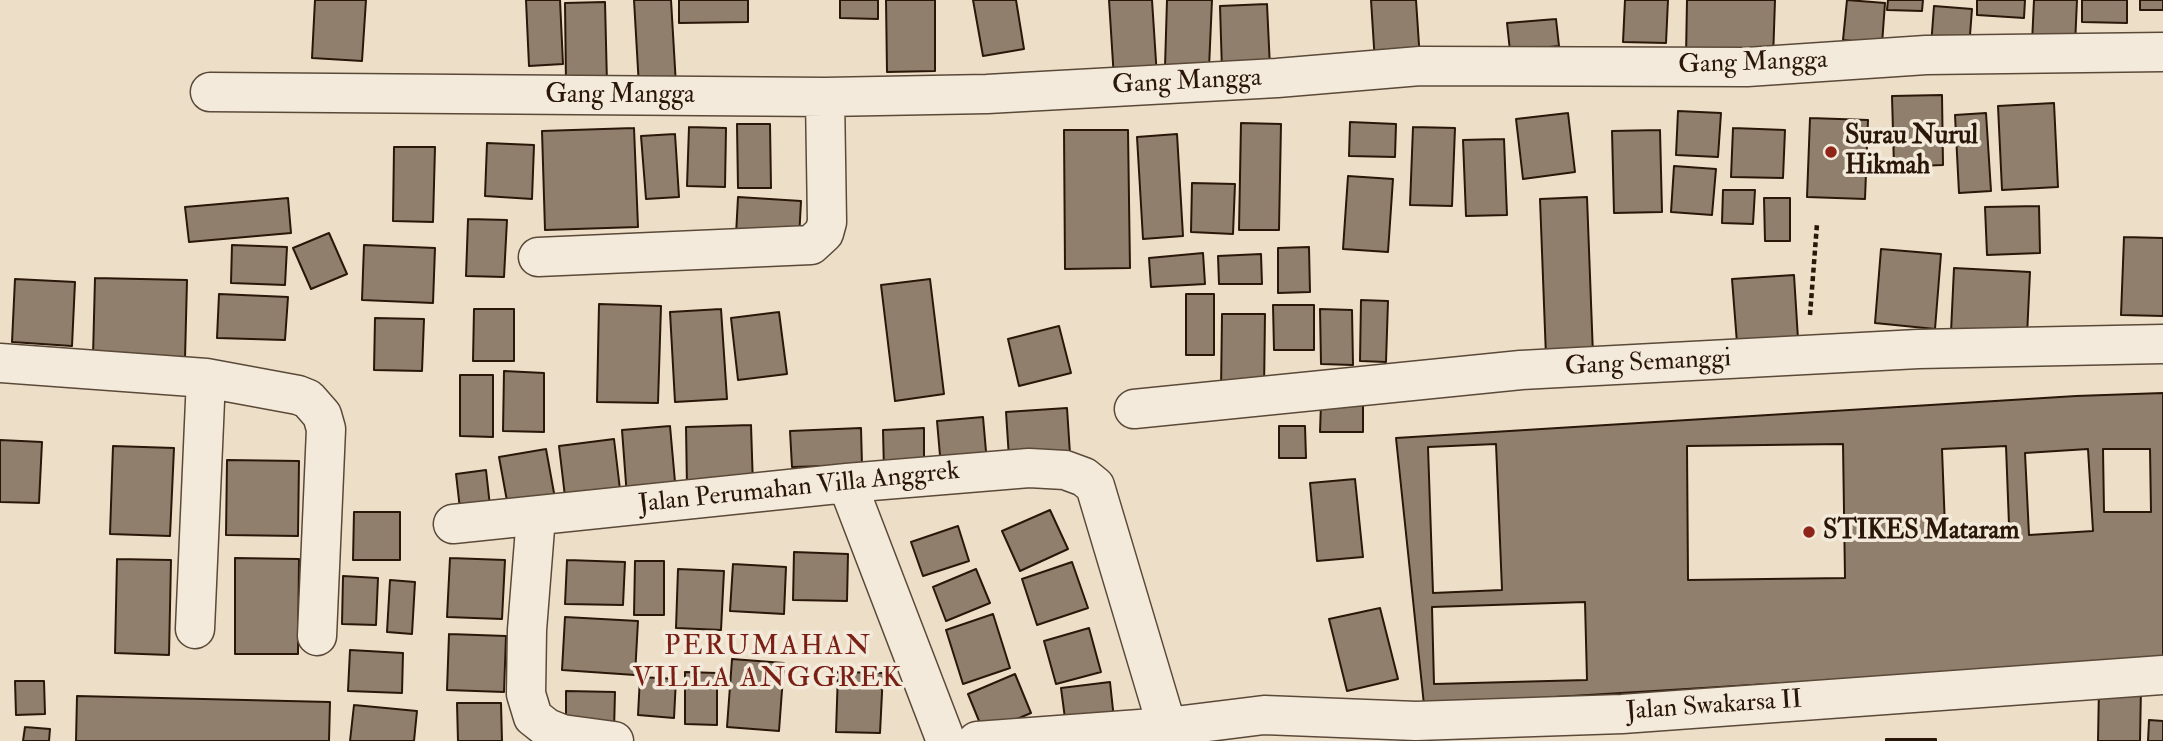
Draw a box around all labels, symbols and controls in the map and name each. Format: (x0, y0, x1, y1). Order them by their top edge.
street label: Gang Mangga (1678, 46, 1828, 82)
street label: Gang Mangga (1111, 64, 1263, 102)
street label: Gang Mangga (545, 80, 695, 112)
place label: Surau Nurul Hikmah (1845, 121, 1978, 182)
marker: Surau Nurul Hikmah (1823, 144, 1839, 160)
street label: Gang Semanggi (1564, 344, 1732, 384)
street label: Jalan Perumahan Villa Anggrek (637, 457, 961, 521)
place label: STIKES Mataram (1823, 516, 2019, 548)
marker: STIKES Mataram (1801, 524, 1817, 540)
district label: PERUMAHAN VILLA ANGGREK (634, 631, 902, 697)
street label: Jalan Swakarsa II (1625, 685, 1803, 729)

